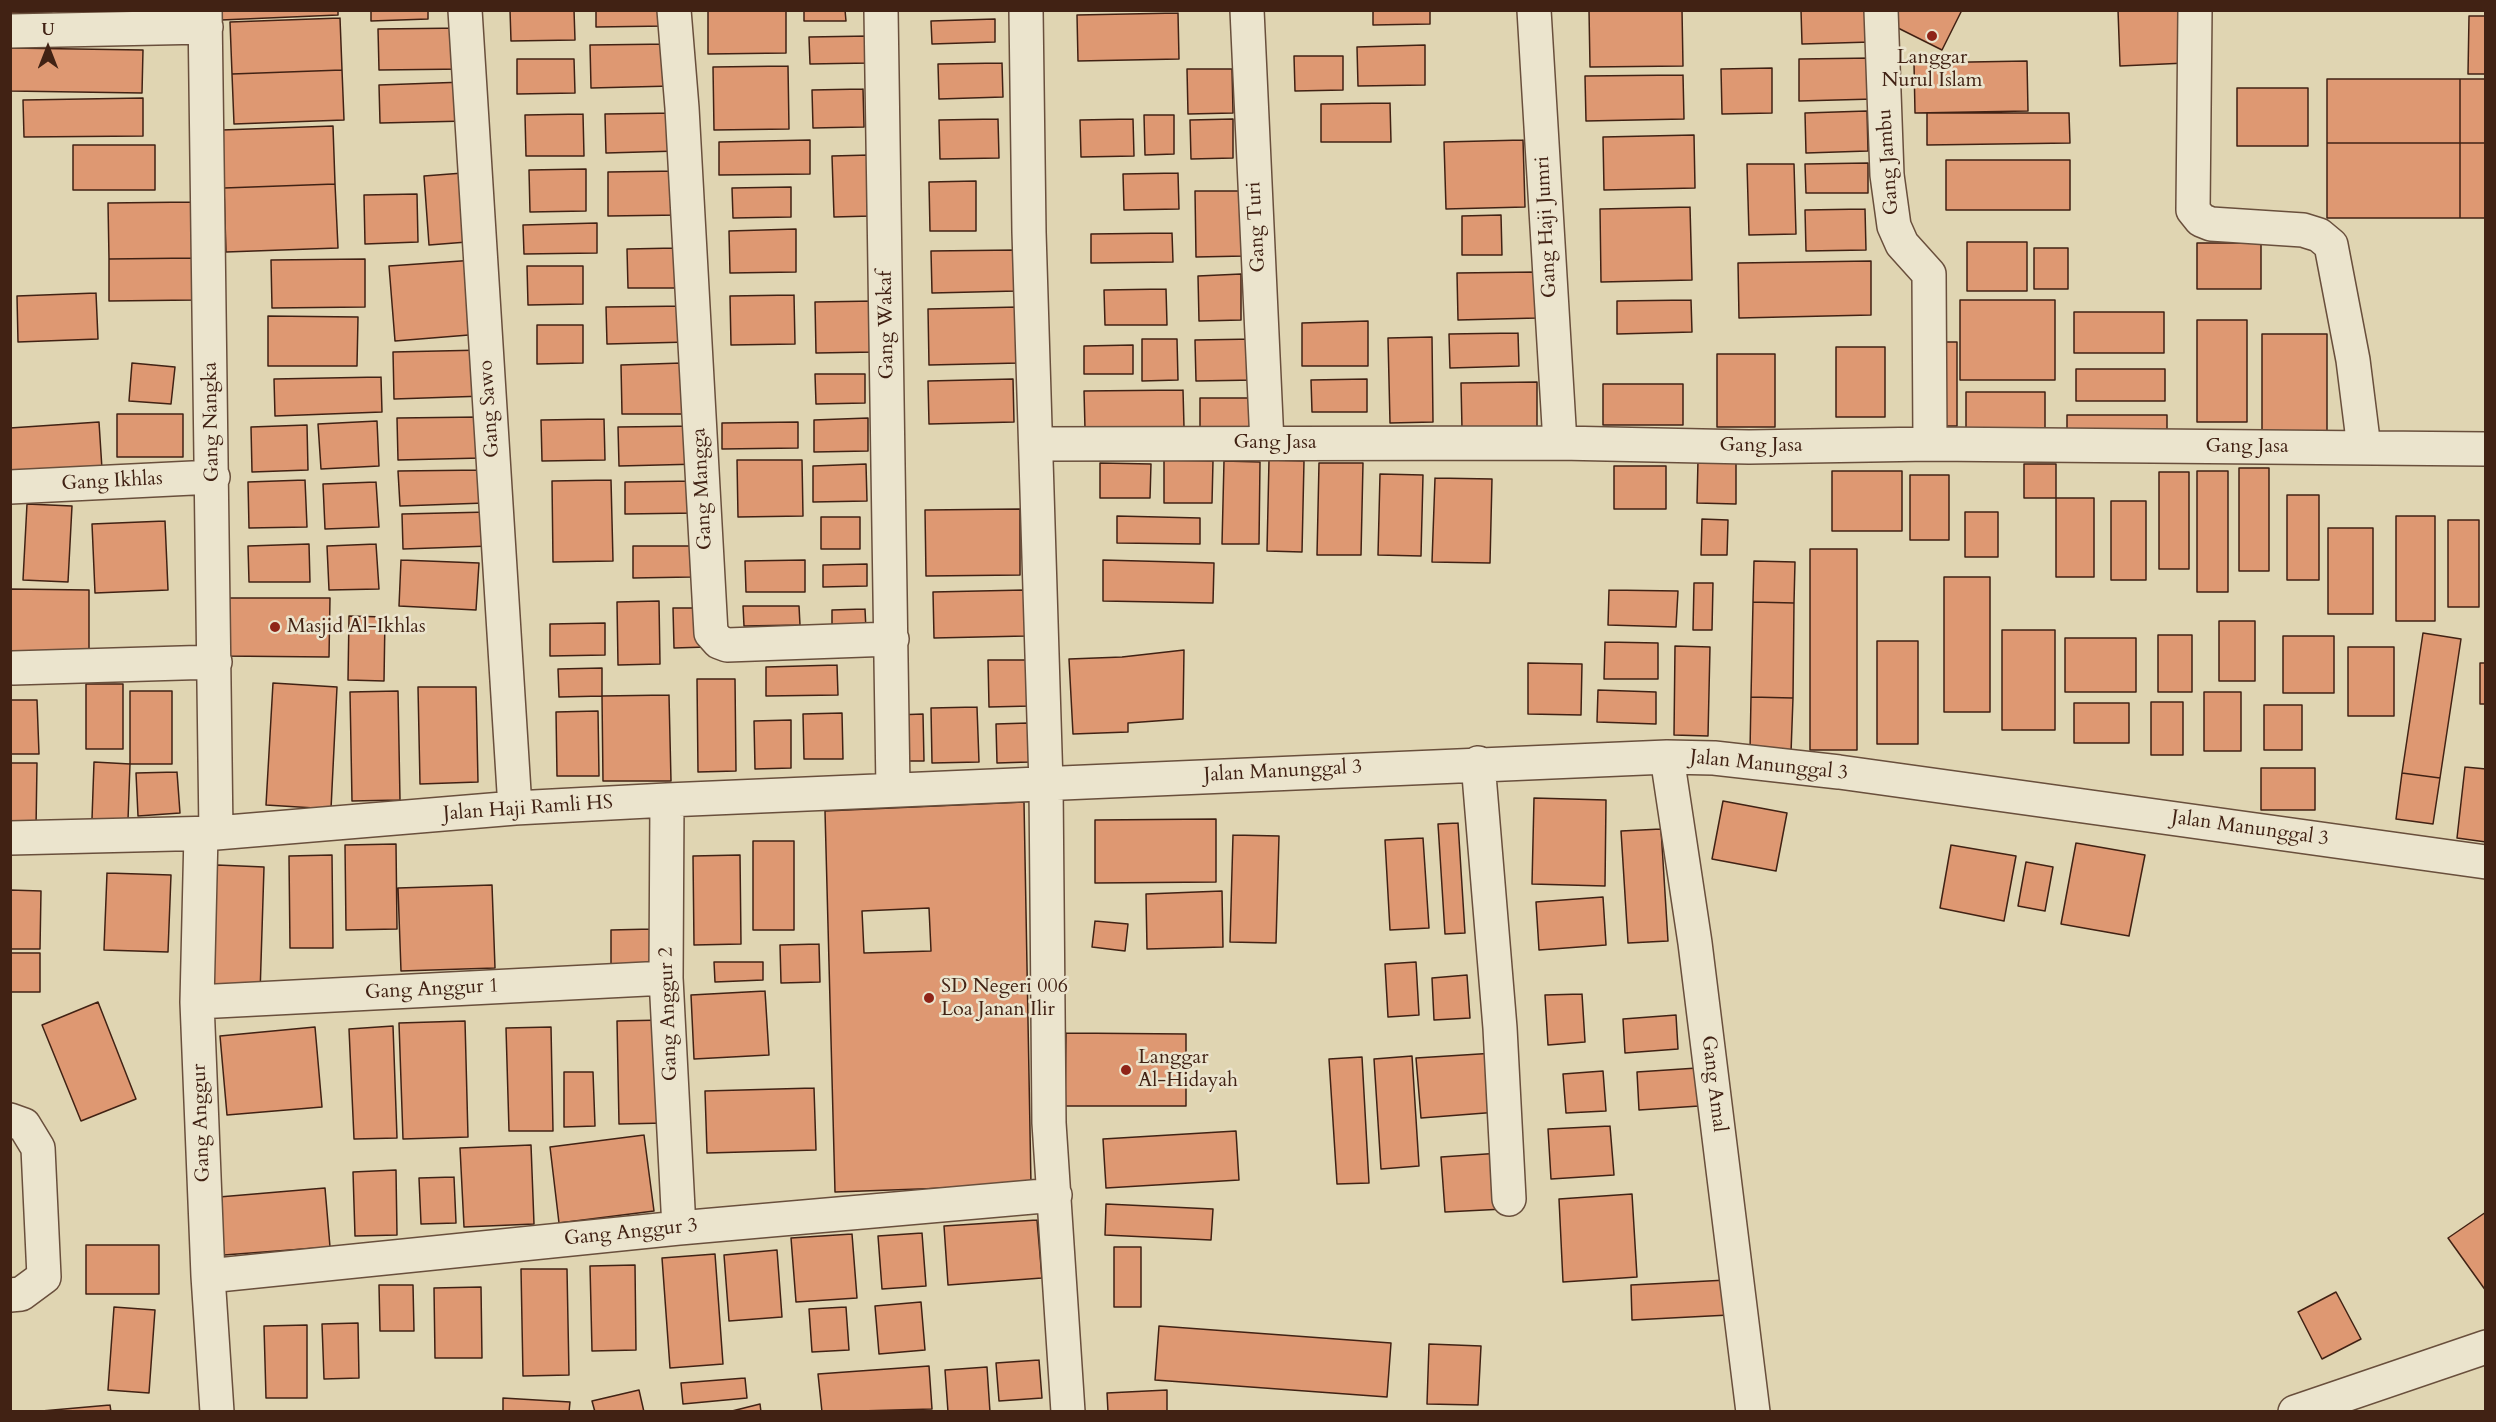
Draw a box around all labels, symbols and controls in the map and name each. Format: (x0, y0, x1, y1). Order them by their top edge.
north arrow (18, 18, 78, 78)
text: U (41, 19, 55, 41)
marker: Langgar Nurul Islam (1925, 29, 1939, 43)
place label: Langgar Nurul Islam (1882, 46, 1982, 93)
street label: Gang Jambu (1873, 108, 1905, 216)
street label: Gang Haji Jumri (1531, 155, 1563, 299)
street label: Gang Turi (1243, 181, 1271, 273)
street label: Gang Wakaf (874, 271, 900, 379)
street label: Gang Sawo (475, 359, 505, 459)
street label: Gang Nangka (199, 362, 225, 482)
street label: Gang Mangga (688, 427, 718, 551)
street label: Gang Jasa (1233, 431, 1317, 455)
street label: Gang Jasa (1719, 434, 1803, 458)
street label: Gang Jasa (2205, 435, 2289, 459)
street label: Gang Ikhlas (61, 467, 163, 497)
place label: Masjid Al-Ikhlas (287, 615, 426, 639)
marker: Masjid Al-Ikhlas (268, 620, 282, 634)
street label: Jalan Manunggal 3 (1689, 746, 1849, 786)
street label: Jalan Manunggal 3 (1203, 756, 1363, 788)
street label: Jalan Haji Ramli HS (442, 791, 614, 827)
street label: Jalan Manunggal 3 (2170, 806, 2330, 852)
street label: Gang Anggur 2 (655, 946, 683, 1082)
street label: Gang Anggur 1 (364, 975, 500, 1005)
place label: SD Negeri 006 Loa Janan Ilir (941, 975, 1068, 1022)
marker: SD Negeri 006 Loa Janan Ilir (922, 991, 936, 1005)
street label: Gang Amal (1695, 1034, 1731, 1134)
place label: Langgar Al-Hidayah (1138, 1046, 1238, 1093)
street label: Gang Anggur (188, 1063, 216, 1183)
marker: Langgar Al-Hidayah (1119, 1063, 1133, 1077)
street label: Gang Anggur 3 (563, 1214, 699, 1252)

